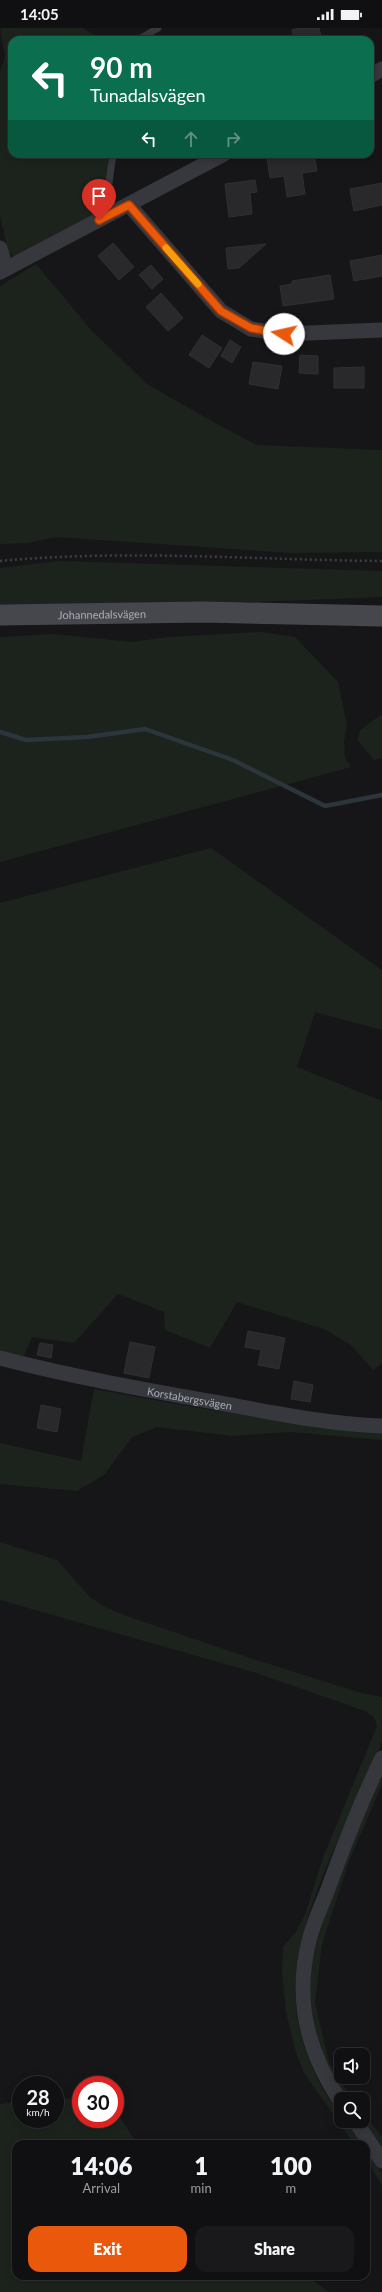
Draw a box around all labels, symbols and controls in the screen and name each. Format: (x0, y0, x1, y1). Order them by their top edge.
text: 14:05 (20, 5, 59, 23)
text: 90 m (90, 50, 153, 84)
icon: left (24, 52, 76, 104)
text: Tunadalsvägen (90, 84, 206, 106)
icon: left (138, 128, 160, 150)
icon: ahead (180, 128, 202, 150)
icon: right (222, 128, 244, 150)
pin (82, 179, 116, 220)
icon: arrive (88, 185, 110, 207)
position arrow (263, 313, 305, 355)
street label: Johannedalsvägen (58, 606, 146, 621)
street label: Korstabergsvägen (146, 1384, 234, 1412)
map controls (334, 2048, 370, 2128)
button: sound (334, 2048, 370, 2084)
speed limit sign: 30 (72, 2076, 124, 2128)
text: 28 (26, 2085, 50, 2109)
button: search (334, 2092, 370, 2128)
text: km/h (26, 2106, 50, 2118)
text: 14:06 (70, 2151, 132, 2180)
text: 1 (194, 2151, 208, 2180)
text: 100 (270, 2151, 312, 2180)
text: Arrival (83, 2180, 120, 2196)
text: min (191, 2180, 212, 2196)
text: m (285, 2180, 296, 2196)
button: Exit (28, 2226, 187, 2272)
button: Share (195, 2226, 354, 2272)

